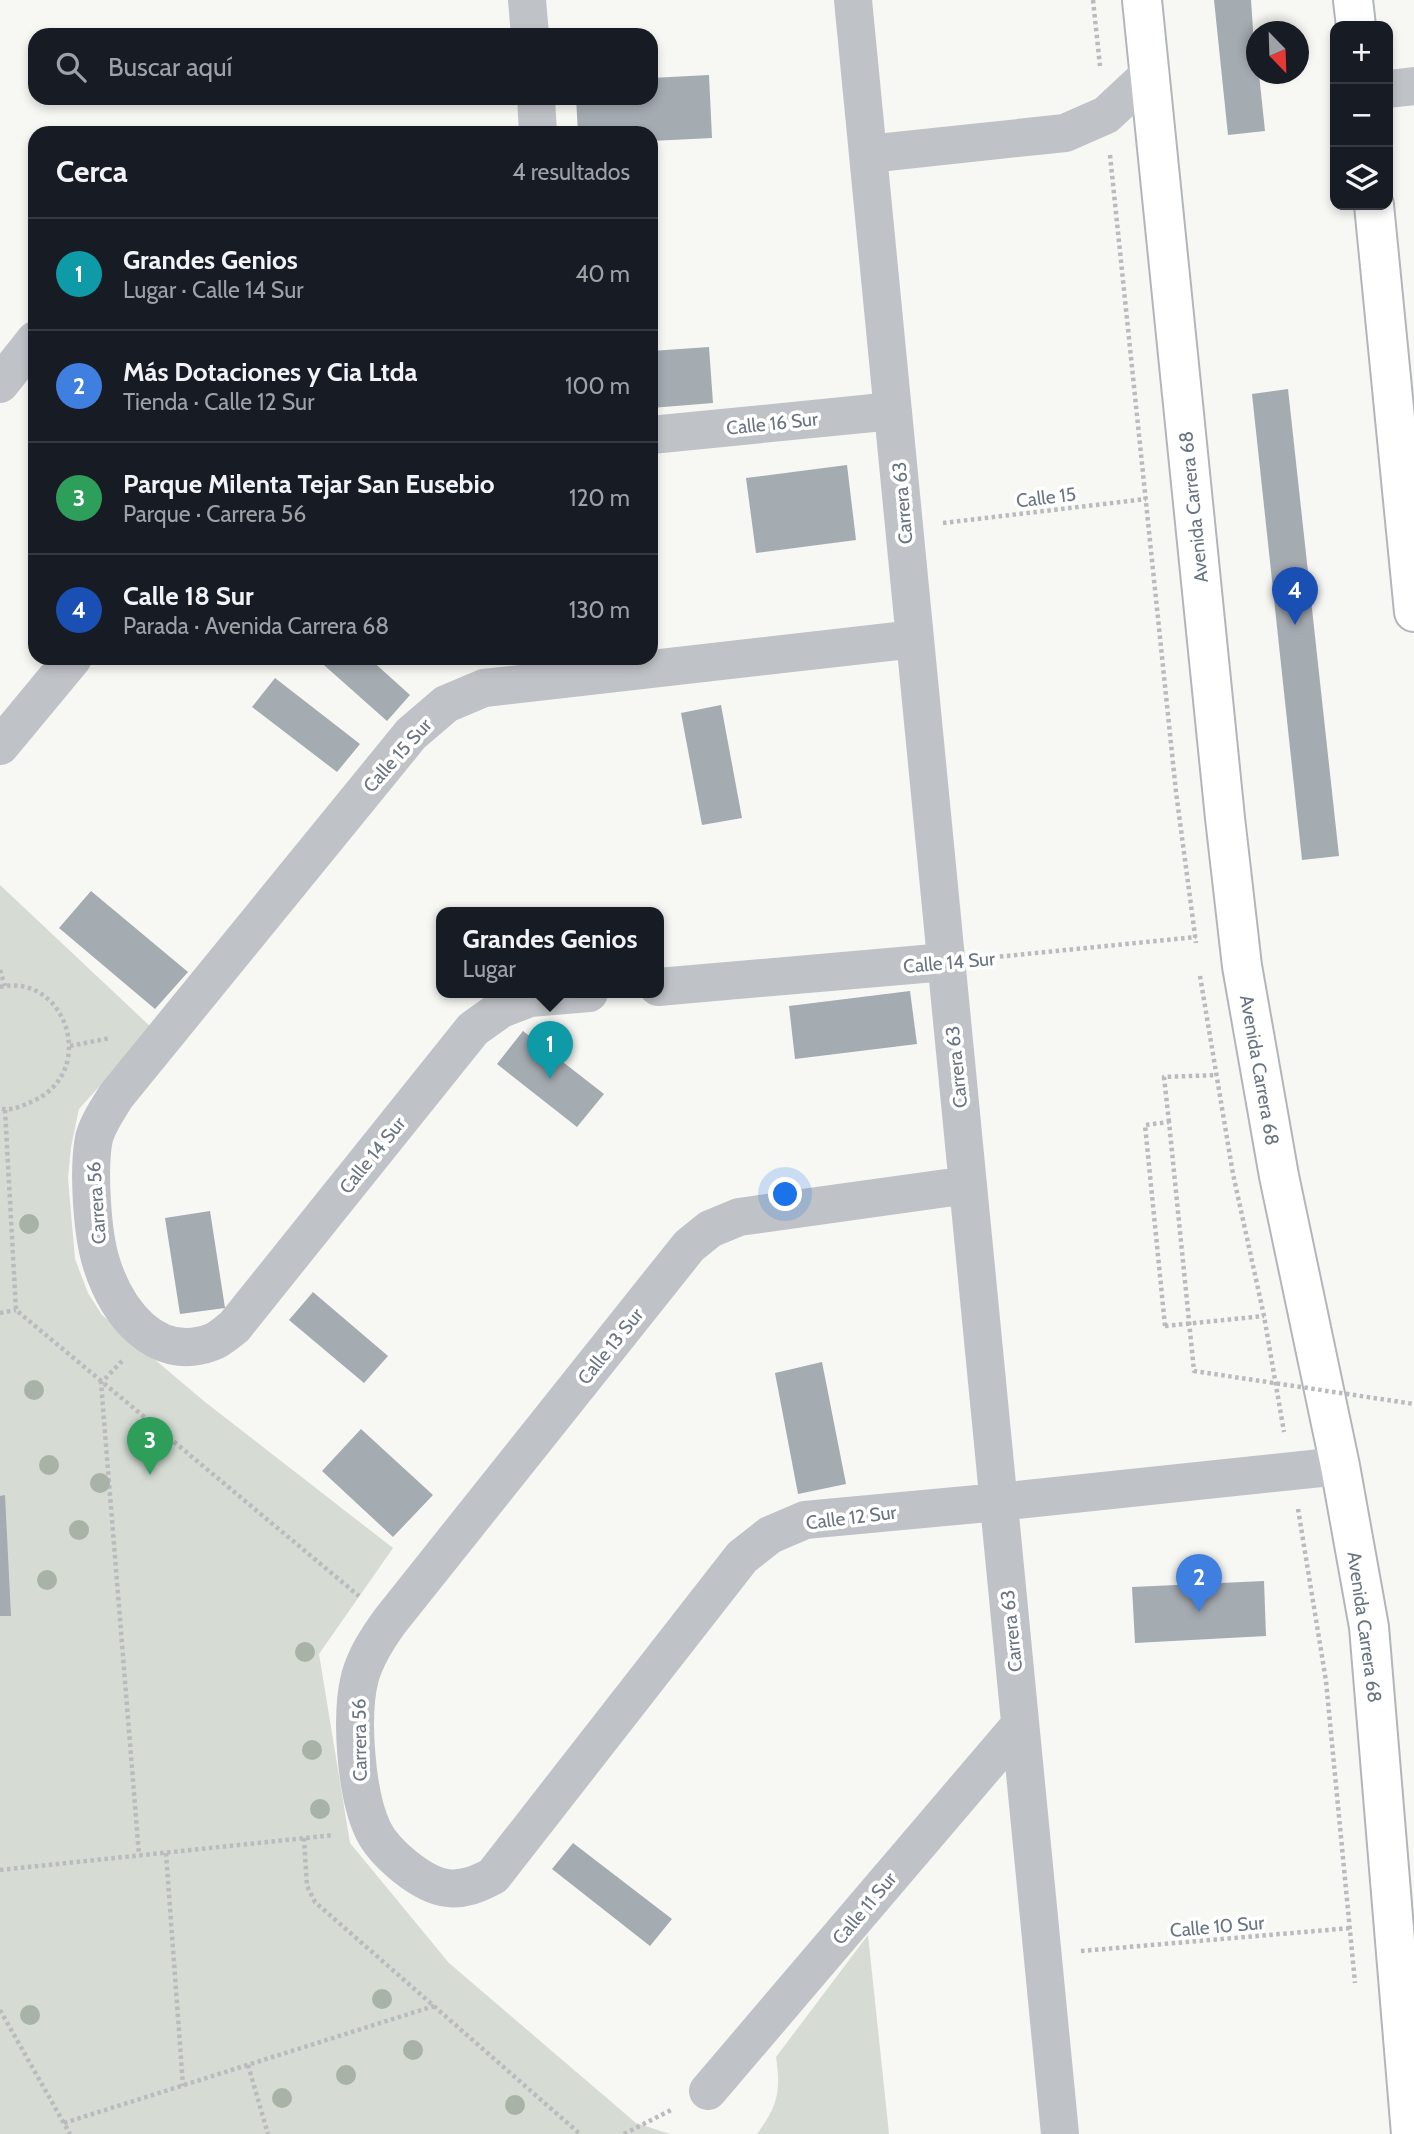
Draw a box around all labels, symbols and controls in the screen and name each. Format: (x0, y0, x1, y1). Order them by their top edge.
north arrow (1246, 21, 1309, 84)
map controls (1330, 21, 1393, 210)
button: + (1330, 21, 1393, 84)
search box (28, 28, 658, 105)
icon: search (52, 48, 90, 86)
text: Buscar aquí (108, 51, 232, 83)
button: − (1330, 84, 1393, 147)
button: layers (1330, 147, 1393, 210)
text: Cerca (56, 153, 128, 190)
text: 4 resultados (512, 158, 630, 186)
text: Grandes Genios (123, 244, 298, 276)
text: 1 (75, 260, 83, 288)
text: 40 m (575, 260, 630, 288)
text: Lugar · Calle 14 Sur (123, 276, 303, 304)
text: Más Dotaciones y Cia Ltda (123, 356, 417, 388)
text: 2 (73, 372, 85, 400)
text: 100 m (565, 372, 630, 400)
text: Tienda · Calle 12 Sur (123, 388, 314, 416)
street label: Calle 16 Sur (725, 407, 819, 440)
street label: Avenida Carrera 68 (1174, 430, 1213, 584)
street label: Carrera 63 (887, 461, 918, 545)
text: Parque Milenta Tejar San Eusebio (123, 468, 494, 500)
street label: Calle 15 (1015, 482, 1077, 513)
text: 3 (73, 484, 85, 512)
text: 120 m (569, 484, 630, 512)
text: Parque · Carrera 56 (123, 500, 306, 528)
pin: 4 (1272, 567, 1318, 625)
text: Calle 18 Sur (123, 580, 254, 612)
text: 4 (72, 596, 86, 624)
text: 130 m (569, 596, 630, 624)
text: Parada · Avenida Carrera 68 (123, 612, 389, 640)
street label: Calle 15 Sur (358, 714, 436, 797)
popup (436, 907, 664, 998)
text: Grandes Genios (463, 923, 637, 955)
street label: Calle 14 Sur (902, 947, 996, 978)
text: Lugar (463, 955, 516, 983)
street label: Avenida Carrera 68 (1235, 993, 1284, 1147)
pin: 1 (527, 1021, 573, 1079)
street label: Carrera 63 (941, 1025, 972, 1109)
street label: Calle 14 Sur (334, 1112, 410, 1198)
street label: Carrera 56 (82, 1161, 111, 1245)
your location (768, 1177, 802, 1211)
street label: Calle 13 Sur (573, 1304, 648, 1389)
pin: 3 (127, 1417, 173, 1475)
street label: Calle 12 Sur (804, 1501, 898, 1534)
street label: Avenida Carrera 68 (1343, 1550, 1386, 1704)
pin: 2 (1176, 1554, 1222, 1612)
street label: Carrera 63 (996, 1589, 1027, 1673)
street label: Carrera 56 (347, 1698, 372, 1782)
street label: Calle 11 Sur (828, 1867, 901, 1949)
street label: Calle 10 Sur (1169, 1911, 1265, 1942)

